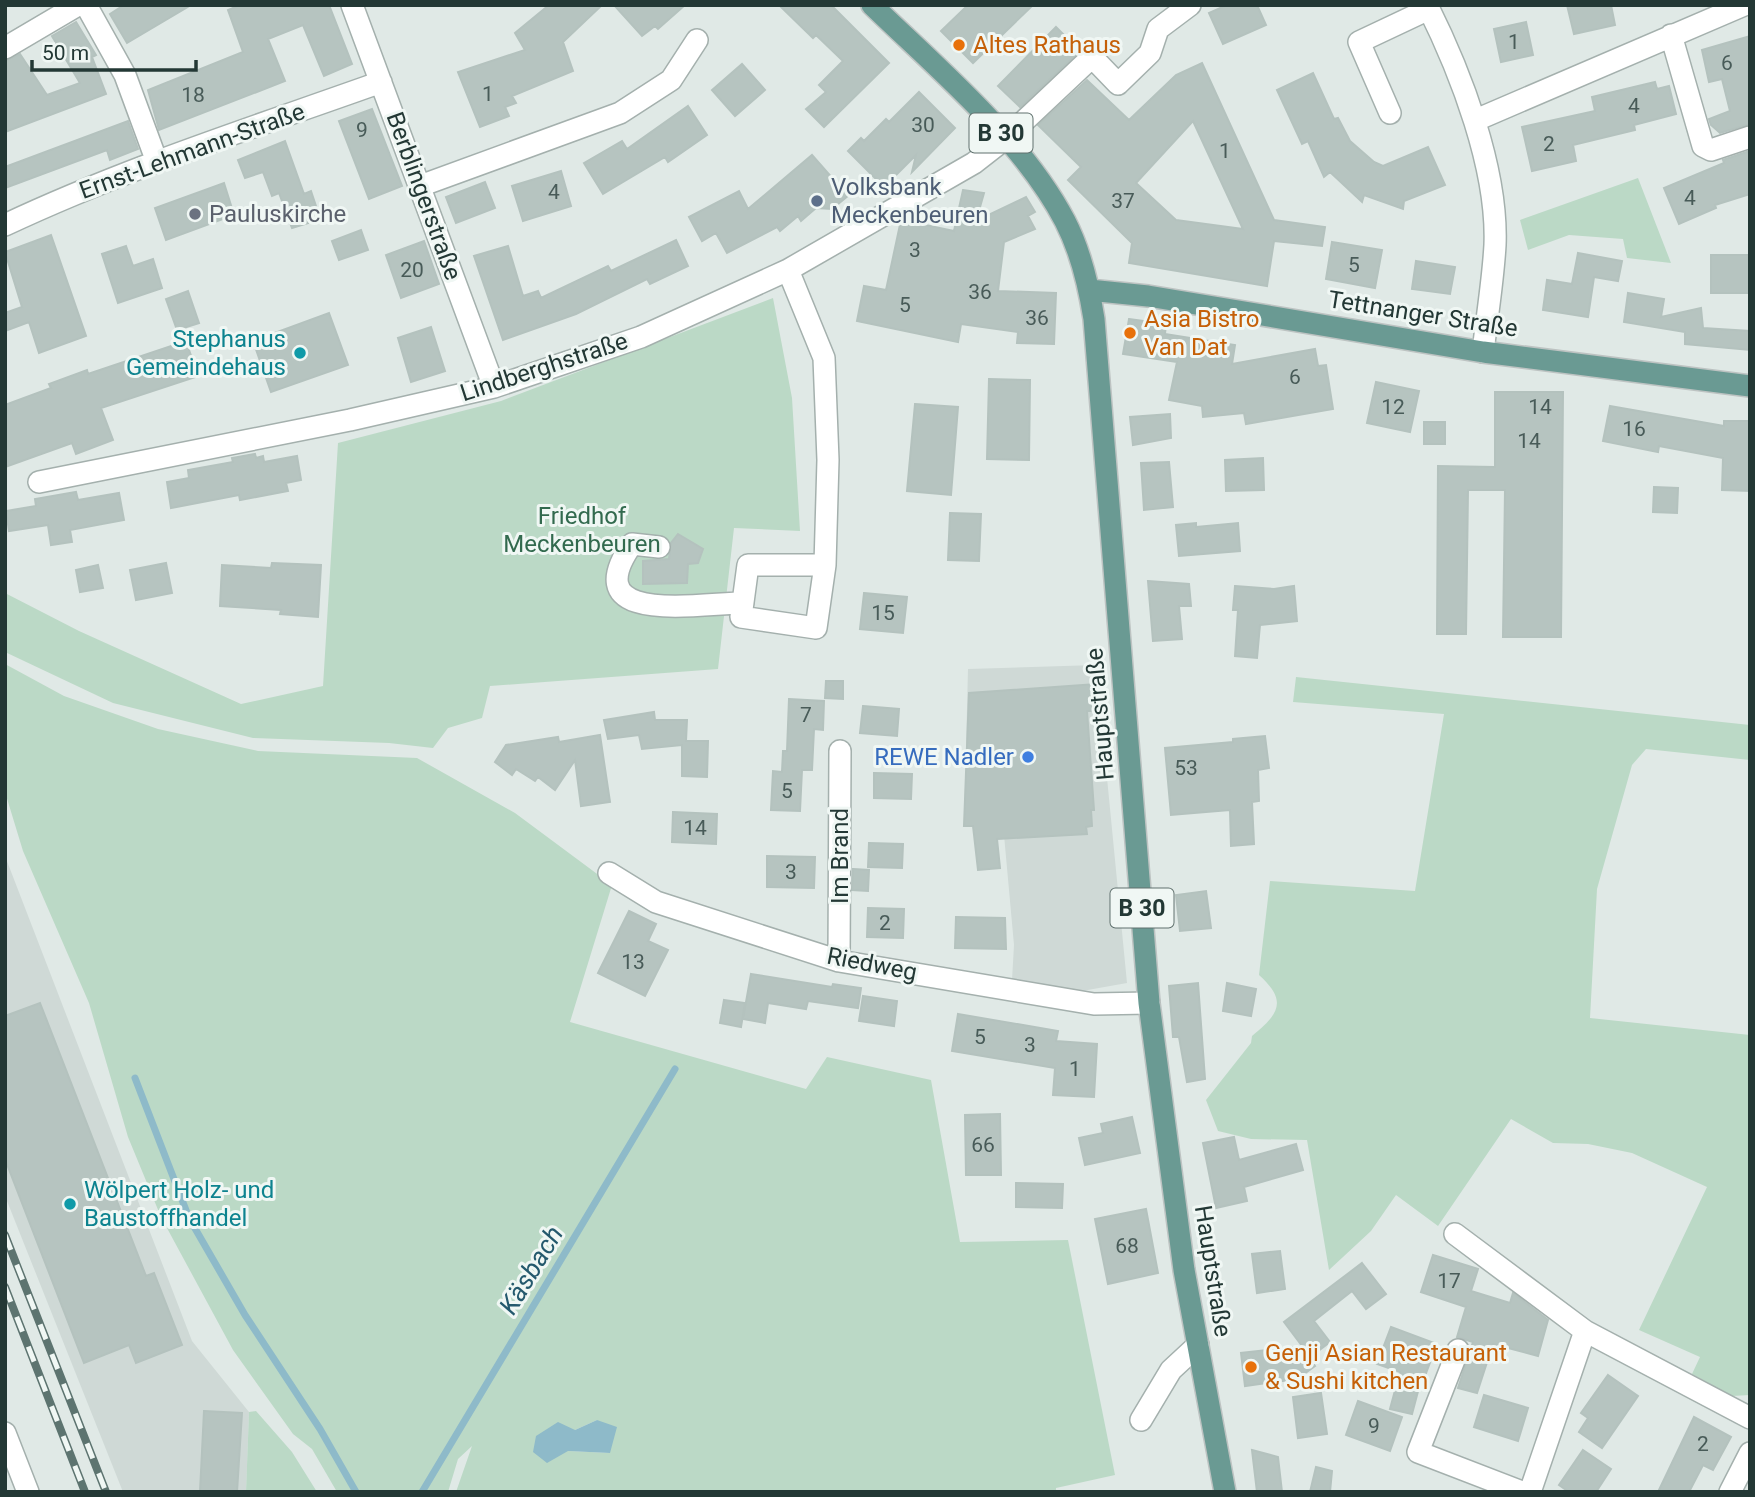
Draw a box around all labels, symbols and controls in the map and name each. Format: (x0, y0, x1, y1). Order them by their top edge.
scale bar (32, 28, 196, 72)
house number: 1 (1508, 30, 1520, 54)
place label: Altes Rathaus (973, 31, 1121, 59)
marker: Altes Rathaus (951, 37, 967, 53)
text: 50 m (42, 41, 89, 65)
house number: 6 (1721, 51, 1733, 75)
house number: 1 (482, 82, 494, 106)
house number: 18 (181, 83, 205, 107)
house number: 4 (1628, 94, 1640, 118)
street label: Ernst-Lehmann-Straße (75, 97, 309, 205)
street label: Berblingerstraße (381, 108, 467, 284)
house number: 30 (911, 113, 935, 137)
road number: B 30 (970, 114, 1032, 152)
house number: 9 (356, 118, 368, 142)
house number: 2 (1543, 132, 1555, 156)
house number: 1 (1219, 139, 1231, 163)
place label: Volksbank Meckenbeuren (831, 173, 988, 229)
house number: 4 (548, 180, 560, 204)
house number: 4 (1684, 186, 1696, 210)
house number: 37 (1111, 189, 1135, 213)
marker: Volksbank Meckenbeuren (809, 193, 825, 209)
place label: Pauluskirche (209, 200, 346, 228)
marker: Pauluskirche (187, 206, 203, 222)
house number: 3 (909, 238, 921, 262)
house number: 5 (1348, 253, 1360, 277)
house number: 20 (400, 258, 424, 282)
house number: 36 (968, 280, 992, 304)
street label: Tettnanger Straße (1326, 285, 1520, 343)
house number: 5 (899, 293, 911, 317)
place label: Asia Bistro Van Dat (1144, 305, 1260, 361)
house number: 36 (1025, 306, 1049, 330)
place label: Stephanus Gemeindehaus (126, 325, 286, 381)
marker: Asia Bistro Van Dat (1122, 325, 1138, 341)
street label: Lindberghstraße (457, 327, 631, 407)
marker: Stephanus Gemeindehaus (292, 345, 308, 361)
house number: 6 (1289, 365, 1301, 389)
house number: 12 (1381, 395, 1405, 419)
house number: 14 (1528, 395, 1552, 419)
house number: 16 (1622, 417, 1646, 441)
house number: 14 (1517, 429, 1541, 453)
park label: Friedhof Meckenbeuren (503, 502, 661, 558)
house number: 15 (871, 601, 895, 625)
street label: Hauptstraße (1080, 647, 1120, 781)
house number: 7 (800, 703, 812, 727)
place label: REWE Nadler (874, 743, 1014, 771)
marker: REWE Nadler (1020, 749, 1036, 765)
house number: 53 (1174, 756, 1198, 780)
house number: 5 (781, 779, 793, 803)
street label: Im Brand (826, 808, 854, 904)
house number: 14 (683, 816, 707, 840)
house number: 3 (785, 860, 797, 884)
road number: B 30 (1110, 888, 1174, 928)
house number: 2 (879, 911, 891, 935)
street label: Riedweg (825, 942, 919, 986)
house number: 13 (621, 950, 645, 974)
house number: 5 (974, 1025, 986, 1049)
house number: 3 (1024, 1033, 1036, 1057)
house number: 1 (1069, 1057, 1081, 1081)
house number: 66 (971, 1133, 995, 1157)
place label: Wölpert Holz- und Baustoffhandel (84, 1176, 274, 1232)
marker: Wölpert Holz- und Baustoffhandel (62, 1196, 78, 1212)
street label: Hauptstraße (1189, 1203, 1237, 1339)
water label: Käsbach (493, 1220, 569, 1320)
house number: 68 (1115, 1234, 1139, 1258)
house number: 17 (1437, 1269, 1461, 1293)
place label: Genji Asian Restaurant & Sushi kitchen (1265, 1339, 1507, 1395)
marker: Genji Asian Restaurant & Sushi kitchen (1243, 1359, 1259, 1375)
house number: 9 (1368, 1414, 1380, 1438)
house number: 2 (1697, 1432, 1709, 1456)

